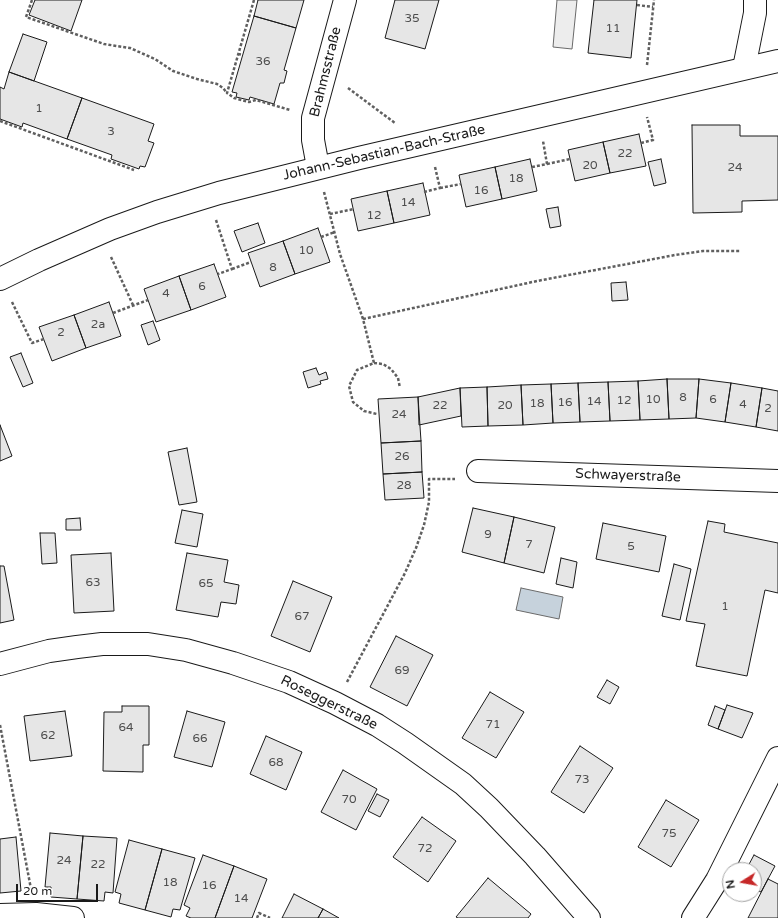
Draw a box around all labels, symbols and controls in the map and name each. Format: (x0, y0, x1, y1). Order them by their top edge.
house number: 35 (404, 12, 420, 26)
house number: 11 (605, 22, 621, 36)
street label: Brahmsstraße (307, 25, 345, 119)
house number: 36 (255, 55, 271, 69)
house number: 1 (35, 102, 43, 116)
street label: Johann-Sebastian-Bach-Straße (281, 122, 487, 184)
house number: 3 (107, 125, 115, 139)
house number: 22 (617, 147, 633, 161)
house number: 20 (582, 159, 598, 173)
house number: 24 (727, 161, 743, 175)
house number: 18 (508, 172, 524, 186)
house number: 16 (473, 184, 489, 198)
house number: 14 (400, 196, 416, 210)
house number: 12 (366, 209, 382, 223)
house number: 10 (298, 244, 314, 258)
house number: 8 (269, 261, 277, 275)
house number: 6 (198, 280, 206, 294)
house number: 4 (162, 287, 170, 301)
house number: 2a (91, 318, 105, 332)
house number: 2 (57, 326, 65, 340)
house number: 8 (679, 391, 687, 405)
house number: 10 (645, 393, 661, 407)
house number: 6 (709, 393, 717, 407)
house number: 12 (616, 394, 632, 408)
house number: 14 (586, 395, 602, 409)
house number: 16 (557, 396, 573, 410)
house number: 18 (529, 397, 545, 411)
house number: 4 (739, 398, 747, 412)
house number: 22 (432, 399, 448, 413)
house number: 20 (497, 399, 513, 413)
house number: 2 (764, 402, 772, 416)
house number: 24 (391, 408, 407, 422)
house number: 26 (394, 450, 410, 464)
street label: Schwayerstraße (575, 466, 681, 486)
house number: 28 (396, 479, 412, 493)
house number: 9 (484, 528, 492, 542)
house number: 7 (525, 538, 533, 552)
house number: 5 (627, 540, 635, 554)
house number: 63 (85, 576, 101, 590)
house number: 65 (198, 577, 214, 591)
house number: 1 (721, 600, 729, 614)
house number: 67 (294, 610, 310, 624)
house number: 69 (394, 664, 410, 678)
street label: Roseggerstraße (278, 672, 380, 734)
house number: 71 (485, 718, 501, 732)
house number: 64 (118, 721, 134, 735)
house number: 62 (40, 729, 56, 743)
house number: 66 (192, 732, 208, 746)
house number: 68 (268, 756, 284, 770)
house number: 73 (574, 773, 590, 787)
house number: 70 (341, 793, 357, 807)
house number: 75 (661, 827, 677, 841)
house number: 72 (417, 842, 433, 856)
house number: 24 (56, 854, 72, 868)
house number: 22 (90, 858, 106, 872)
north arrow (722, 862, 762, 902)
scale bar (18, 876, 100, 902)
house number: 18 (162, 876, 178, 890)
house number: 16 (201, 879, 217, 893)
text: N (723, 879, 738, 890)
text: 20 m (23, 884, 52, 898)
house number: 14 (233, 892, 249, 906)

